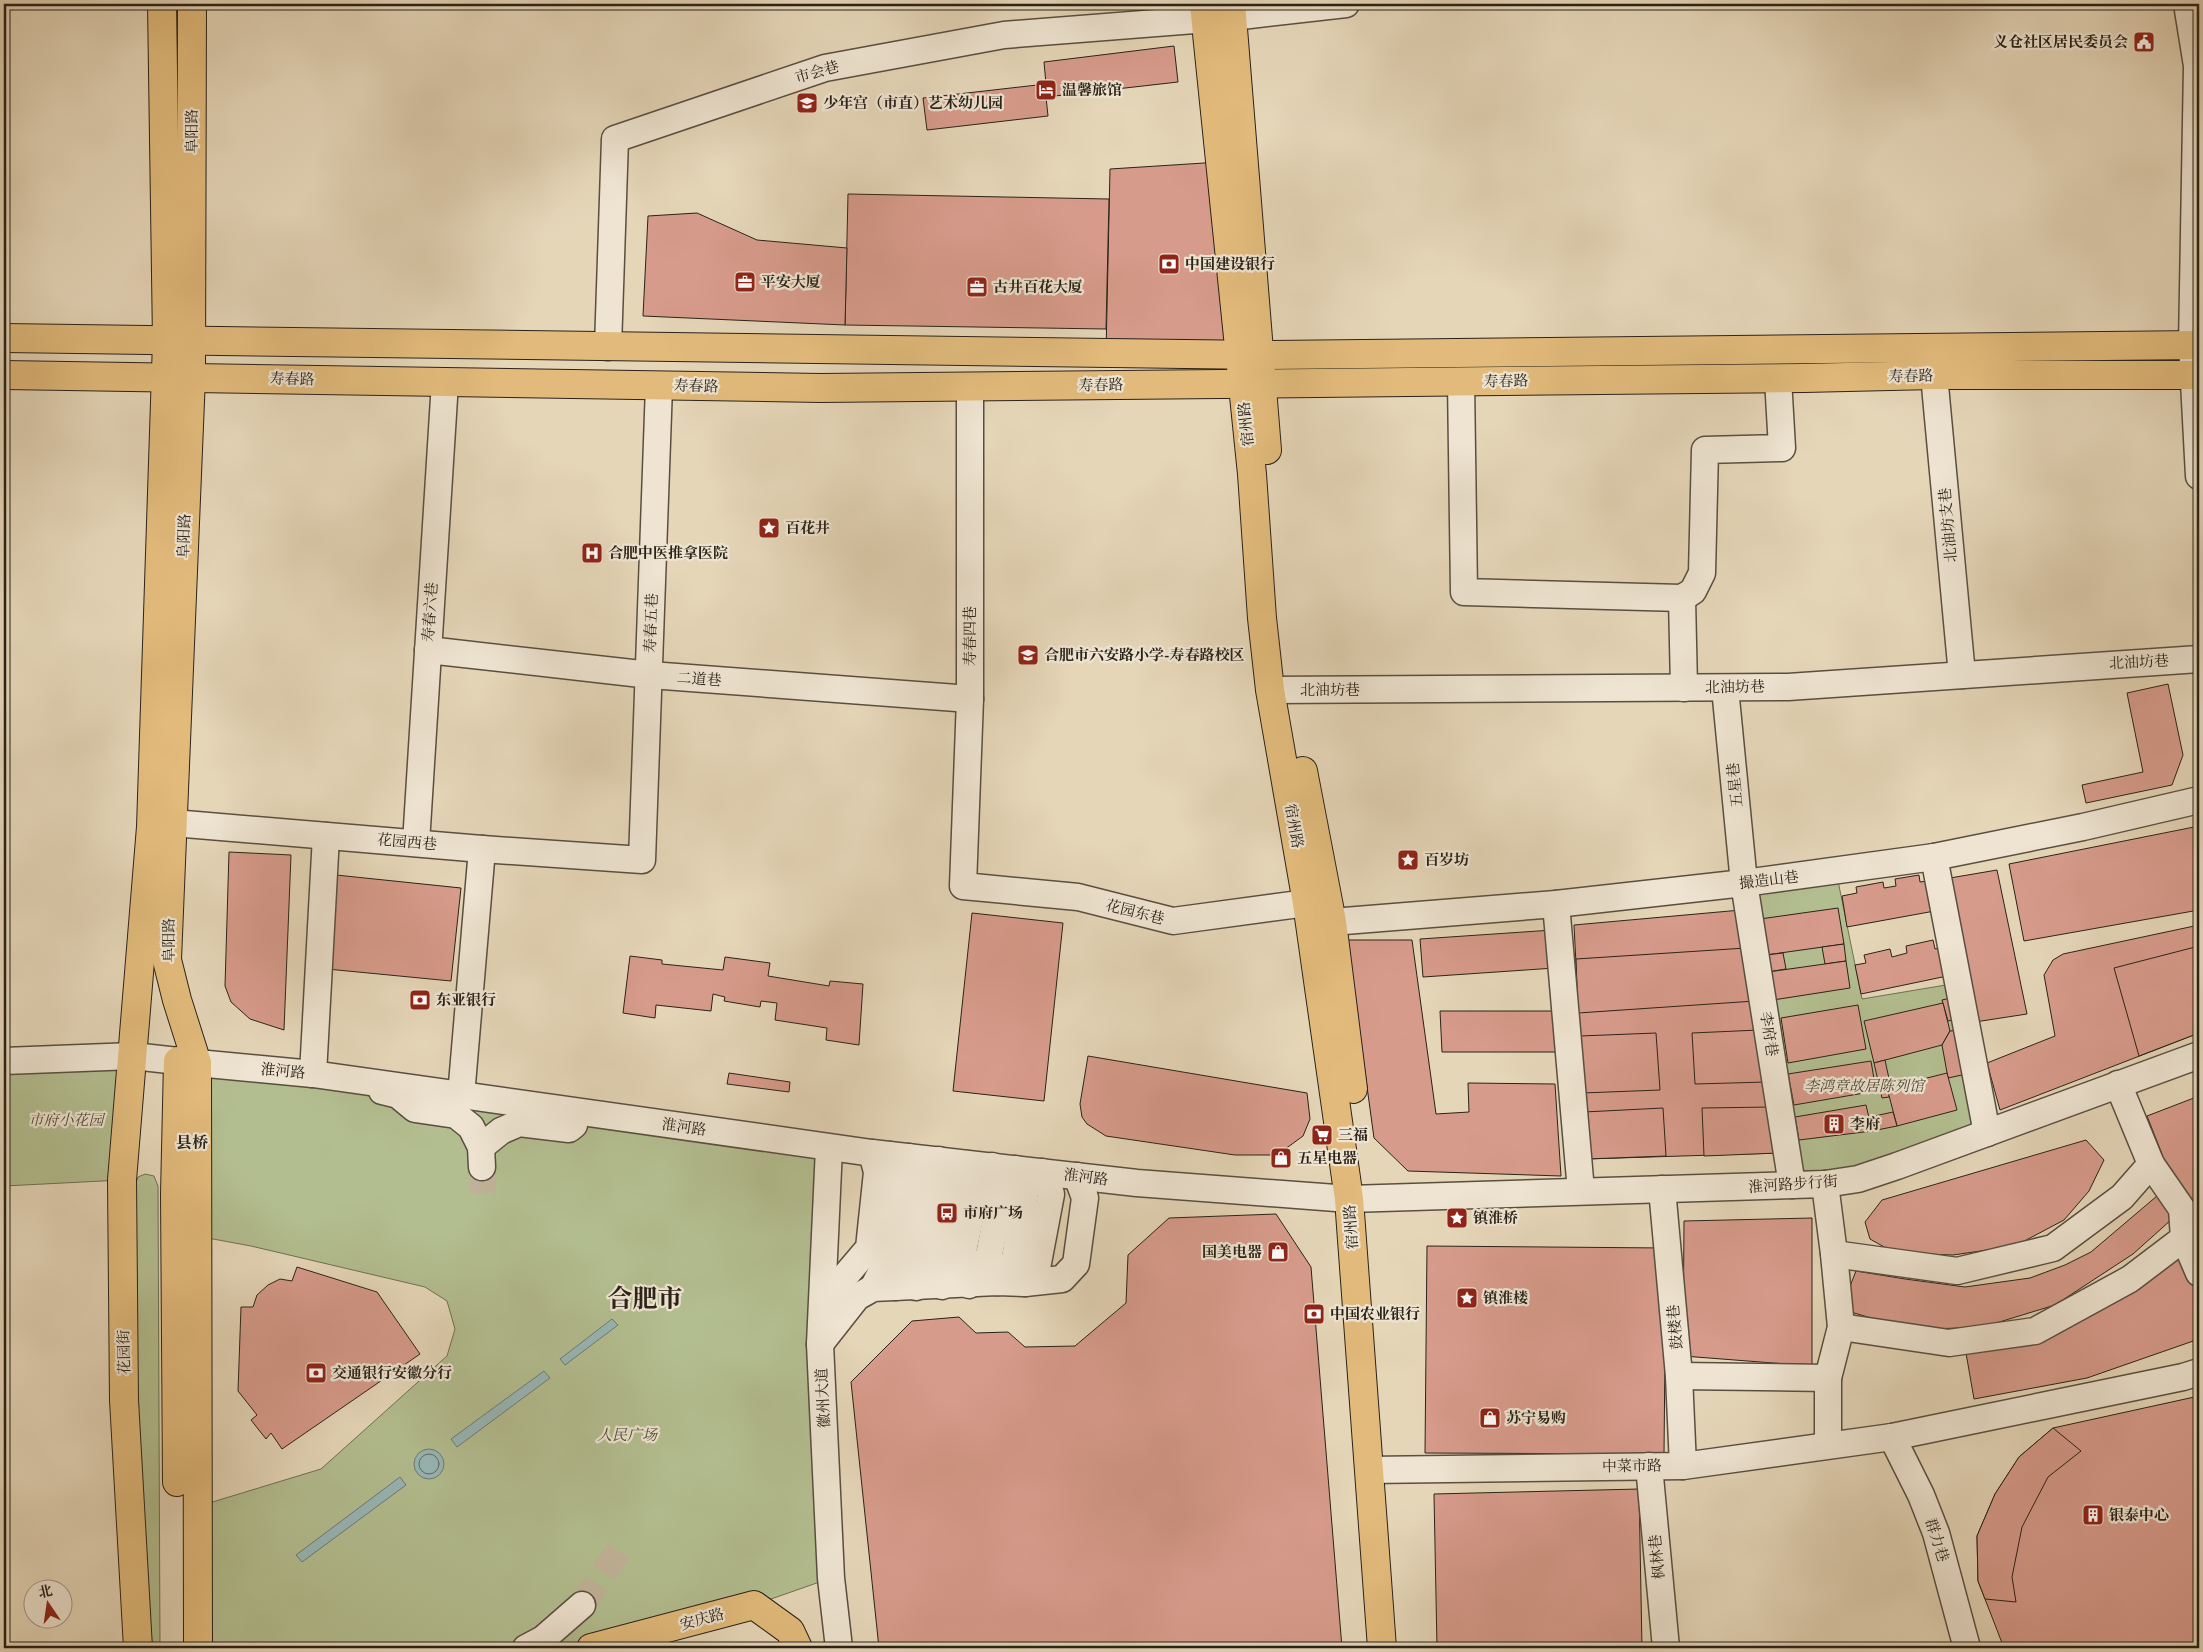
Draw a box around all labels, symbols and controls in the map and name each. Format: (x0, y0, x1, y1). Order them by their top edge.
public building icon: 义仓社区居民委员会 (2132, 30, 2156, 54)
place label: 义仓社区居民委员会 (1993, 34, 2128, 51)
street label: 市会巷 (793, 58, 841, 87)
hotel icon: 温馨旅馆 (1034, 78, 1058, 102)
place label: 温馨旅馆 (1062, 82, 1122, 99)
school or university icon: 少年宫（市直）艺术幼儿园 (795, 91, 819, 115)
place label: 少年宫（市直）艺术幼儿园 (823, 94, 1003, 112)
street label: 阜阳路 (184, 108, 201, 154)
bank icon: 中国建设银行 (1157, 252, 1181, 276)
place label: 中国建设银行 (1185, 256, 1275, 273)
office icon: 平安大厦 (733, 270, 757, 294)
place label: 平安大厦 (761, 273, 821, 291)
office icon: 古井百花大厦 (965, 275, 989, 299)
place label: 古井百花大厦 (993, 279, 1083, 296)
street label: 寿春路 (1888, 368, 1934, 385)
street label: 寿春路 (269, 371, 315, 388)
street label: 寿春路 (1483, 373, 1529, 390)
street label: 寿春路 (1078, 377, 1124, 394)
street label: 寿春路 (673, 378, 719, 395)
street label: 宿州路 (1236, 401, 1257, 447)
street label: 北油坊支巷 (1937, 487, 1960, 563)
street label: 阜阳路 (175, 513, 194, 559)
place icon: 百花井 (757, 516, 781, 540)
place label: 百花井 (785, 520, 830, 537)
hospital icon: 合肥中医推拿医院 (580, 541, 604, 565)
place label: 合肥中医推拿医院 (608, 545, 728, 562)
street label: 寿春六巷 (420, 582, 441, 643)
street label: 寿春五巷 (642, 593, 661, 653)
street label: 寿春四巷 (962, 606, 979, 666)
school or university icon: 合肥市六安路小学-寿春路校区 (1016, 643, 1040, 667)
place label: 合肥市六安路小学-寿春路校区 (1044, 646, 1245, 664)
street label: 北油坊巷 (2109, 652, 2169, 673)
street label: 二道巷 (676, 669, 722, 690)
street label: 北油坊巷 (1705, 678, 1765, 697)
street label: 北油坊巷 (1300, 682, 1360, 699)
street label: 五星巷 (1725, 762, 1746, 808)
street label: 宿州路 (1281, 802, 1306, 850)
street label: 花园西巷 (376, 831, 438, 854)
place icon: 百岁坊 (1396, 848, 1420, 872)
place label: 百岁坊 (1424, 852, 1469, 869)
street label: 撮造山巷 (1738, 868, 1800, 893)
street label: 花园东巷 (1104, 897, 1166, 928)
street label: 阜阳路 (161, 917, 178, 963)
bank icon: 东亚银行 (408, 988, 432, 1012)
place label: 东亚银行 (436, 992, 496, 1009)
street label: 李府巷 (1757, 1011, 1780, 1058)
street label: 淮河路 (260, 1061, 306, 1082)
park label: 李鸿章故居陈列馆 (1804, 1078, 1927, 1095)
park label: 市府小花园 (28, 1112, 105, 1129)
building icon: 李府 (1822, 1112, 1846, 1136)
place label: 李府 (1850, 1115, 1880, 1133)
street label: 淮河路 (660, 1116, 707, 1139)
supermarket icon: 三福 (1310, 1123, 1334, 1147)
place label: 三福 (1338, 1127, 1368, 1144)
district label: 县桥 (176, 1134, 208, 1152)
shop icon: 五星电器 (1269, 1146, 1293, 1170)
place label: 五星电器 (1297, 1150, 1357, 1167)
street label: 淮河路 (1063, 1166, 1109, 1189)
street label: 淮河路步行街 (1748, 1173, 1839, 1196)
bus stop icon: 市府广场 (935, 1201, 959, 1225)
place label: 市府广场 (963, 1204, 1023, 1222)
street label: 宿州路 (1341, 1204, 1362, 1250)
place icon: 镇淮桥 (1445, 1206, 1469, 1230)
place label: 镇淮桥 (1473, 1210, 1518, 1227)
shop icon: 国美电器 (1266, 1240, 1290, 1264)
place label: 国美电器 (1202, 1244, 1262, 1261)
district label: 合肥市 (607, 1285, 683, 1313)
place icon: 镇淮楼 (1455, 1286, 1479, 1310)
place label: 镇淮楼 (1483, 1290, 1528, 1307)
bank icon: 中国农业银行 (1302, 1302, 1326, 1326)
street label: 鼓楼巷 (1665, 1304, 1686, 1350)
place label: 中国农业银行 (1330, 1306, 1420, 1323)
street label: 花园街 (116, 1329, 133, 1375)
bank icon: 交通银行安徽分行 (304, 1361, 328, 1385)
place label: 交通银行安徽分行 (332, 1364, 452, 1382)
street label: 徽州大道 (813, 1368, 834, 1428)
shop icon: 苏宁易购 (1478, 1406, 1502, 1430)
place label: 苏宁易购 (1506, 1409, 1566, 1427)
park label: 人民广场 (597, 1427, 659, 1444)
street label: 中菜市路 (1602, 1457, 1662, 1476)
building icon: 银泰中心 (2081, 1503, 2105, 1527)
place label: 银泰中心 (2109, 1507, 2169, 1524)
street label: 群力巷 (1921, 1516, 1952, 1564)
street label: 枫林巷 (1647, 1534, 1668, 1580)
north arrow (22, 1580, 72, 1630)
text: 北 (37, 1583, 54, 1601)
street label: 安庆路 (678, 1605, 726, 1634)

